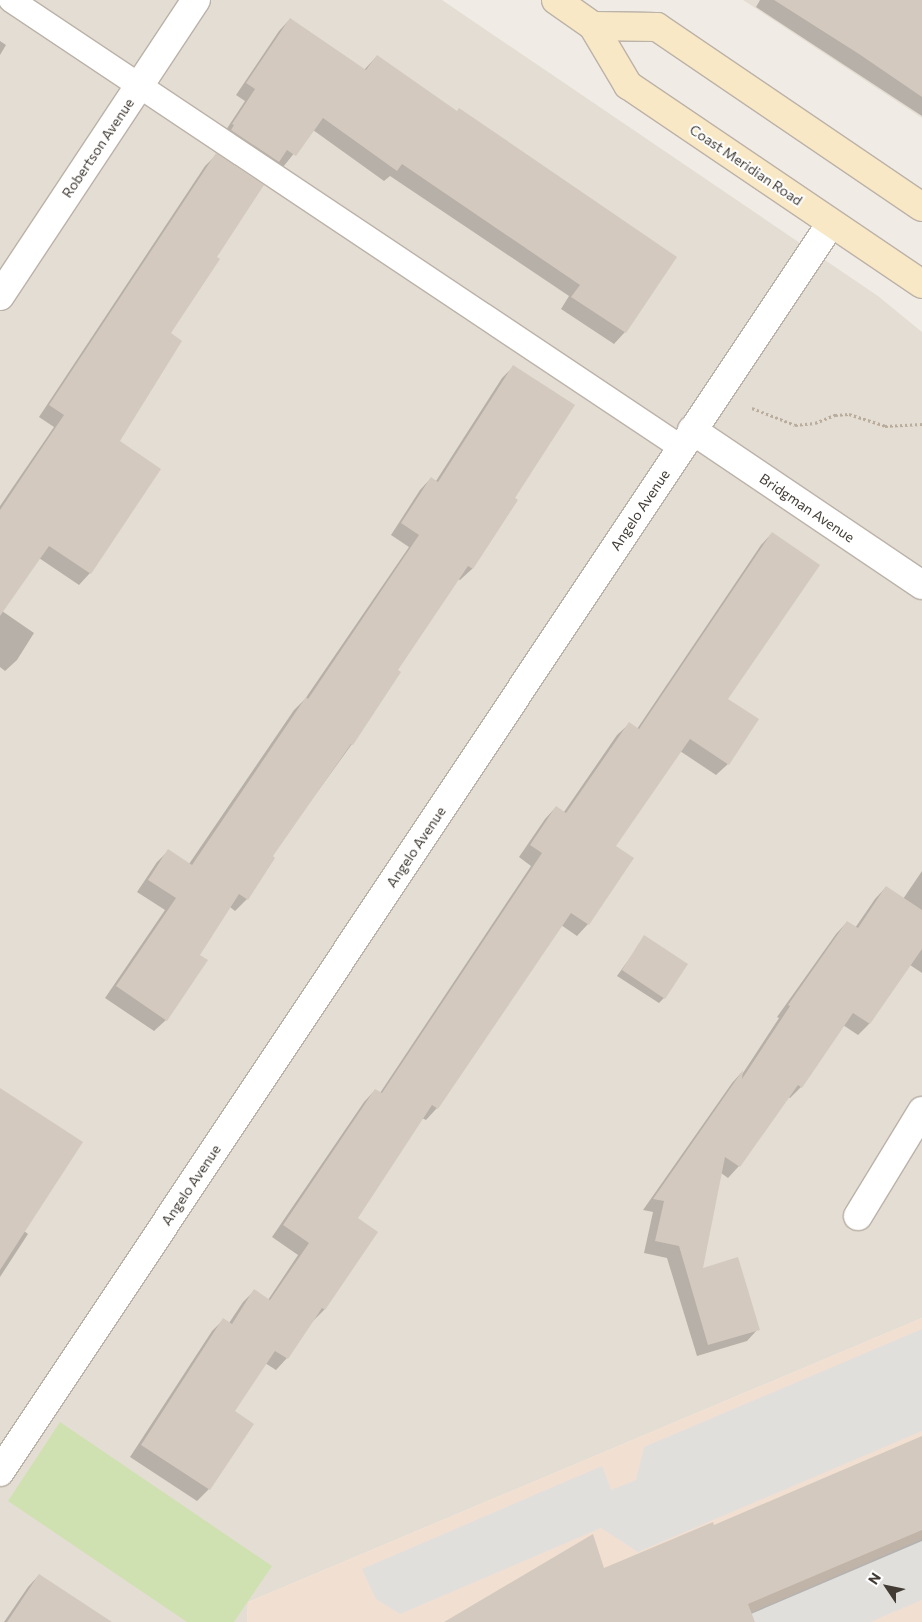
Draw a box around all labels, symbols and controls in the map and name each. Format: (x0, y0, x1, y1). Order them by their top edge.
street label: Robertson Avenue (58, 95, 138, 201)
street label: Coast Meridian Road (686, 121, 806, 209)
street label: Angelo Avenue (607, 466, 673, 554)
street label: Bridgman Avenue (756, 470, 858, 546)
street label: Angelo Avenue (383, 803, 449, 891)
street label: Angelo Avenue (158, 1141, 224, 1229)
north arrow (862, 1562, 912, 1612)
text: N (864, 1569, 884, 1587)

